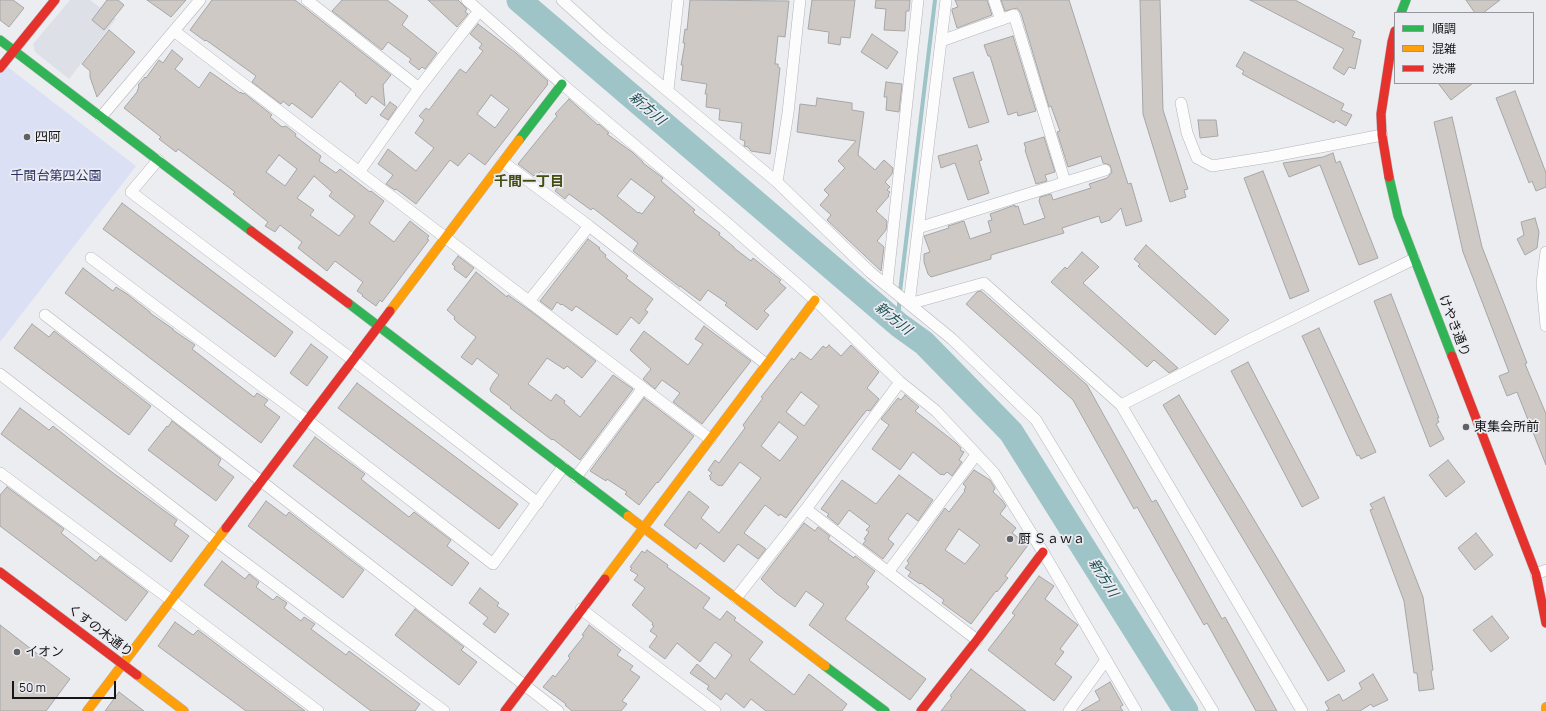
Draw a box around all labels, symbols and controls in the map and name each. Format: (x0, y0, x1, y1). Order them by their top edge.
legend (1394, 12, 1534, 84)
text: 順調 (1432, 20, 1456, 37)
text: 混雑 (1432, 40, 1456, 57)
text: 渋滞 (1432, 60, 1456, 77)
water label: 新方川 (626, 89, 668, 129)
place label: 四阿 (35, 129, 61, 145)
marker: 四阿 (22, 132, 32, 142)
park label: 千間台第四公園 (11, 168, 101, 184)
district label: 千間一丁目 (494, 174, 564, 190)
street label: けやき通り (1435, 293, 1473, 359)
water label: 新方川 (871, 299, 915, 339)
place label: 東集会所前 (1474, 419, 1539, 435)
marker: 東集会所前 (1461, 422, 1471, 432)
place label: 厨 Ｓａｗａ (1018, 531, 1086, 547)
marker: 厨 Ｓａｗａ (1005, 534, 1015, 544)
water label: 新方川 (1085, 556, 1121, 600)
street label: くすの木通り (64, 601, 136, 661)
place label: イオン (25, 644, 64, 660)
marker: イオン (12, 647, 22, 657)
scale bar (14, 673, 118, 699)
text: 50 m (19, 679, 46, 696)

